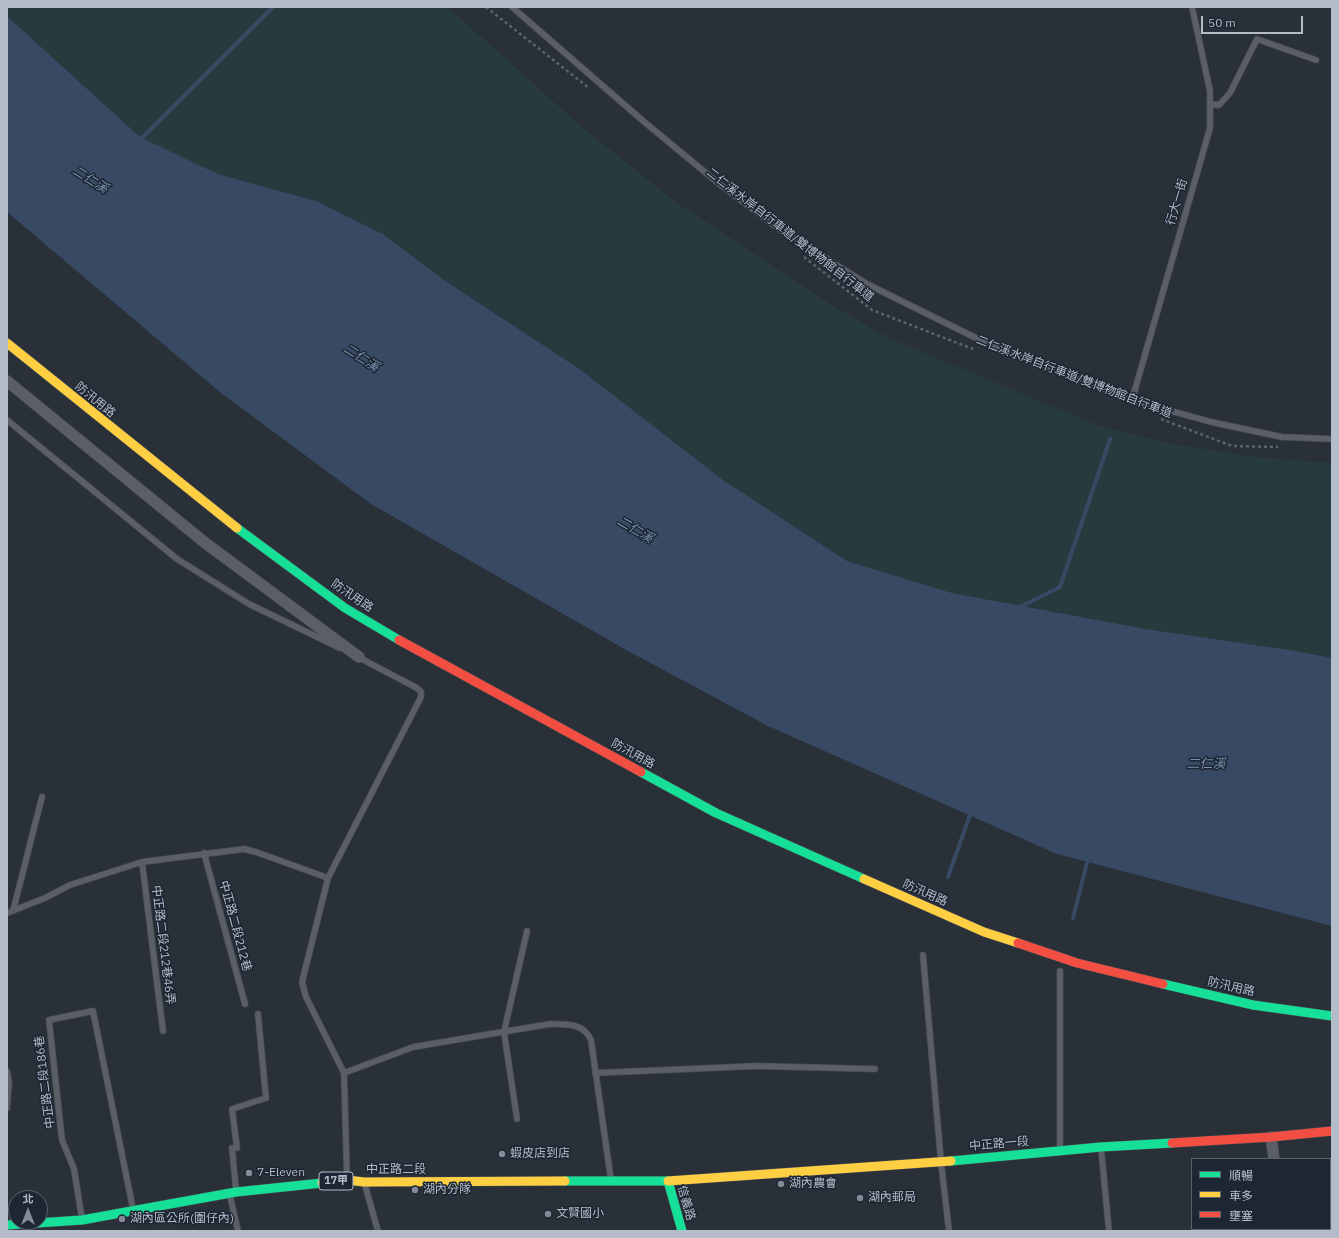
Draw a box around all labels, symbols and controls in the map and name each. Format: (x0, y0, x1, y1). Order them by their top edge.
scale bar (1203, 8, 1305, 34)
text: 50 m (1208, 15, 1236, 30)
water label: 二仁溪 (69, 163, 111, 197)
street label: 二仁溪水岸自行車道/雙博物館自行車道 (703, 165, 877, 305)
street label: 行大一街 (1163, 177, 1191, 227)
street label: 二仁溪水岸自行車道/雙博物館自行車道 (974, 333, 1174, 421)
water label: 二仁溪 (340, 341, 382, 375)
street label: 防汛用路 (72, 379, 118, 421)
water label: 二仁溪 (614, 513, 656, 547)
street label: 防汛用路 (328, 577, 376, 615)
street label: 防汛用路 (609, 736, 657, 772)
water label: 二仁溪 (1187, 756, 1225, 772)
street label: 防汛用路 (900, 877, 950, 909)
street label: 中正路二段212巷 (216, 879, 254, 973)
street label: 中正路二段212巷46弄 (149, 885, 177, 1005)
street label: 防汛用路 (1206, 975, 1256, 999)
street label: 中正路二段186巷 (32, 1035, 58, 1129)
street label: 中正路一段 (968, 1134, 1030, 1154)
place label: 蝦皮店到店 (510, 1147, 570, 1161)
marker: 蝦皮店到店 (497, 1149, 507, 1159)
legend (1191, 1158, 1331, 1230)
street label: 中正路二段 (366, 1163, 426, 1177)
place label: 7-Eleven (257, 1166, 305, 1180)
marker: 7-Eleven (244, 1168, 254, 1178)
text: 順暢 (1229, 1168, 1253, 1183)
road number: 17甲 (319, 1172, 353, 1190)
place label: 湖內農會 (789, 1177, 837, 1191)
marker: 湖內農會 (776, 1179, 786, 1189)
place label: 湖內分隊 (423, 1183, 471, 1197)
street label: 信義路 (674, 1184, 698, 1222)
marker: 湖內分隊 (410, 1185, 420, 1195)
text: 車多 (1229, 1188, 1253, 1203)
north arrow (8, 1190, 48, 1230)
place label: 湖內郵局 (868, 1191, 916, 1205)
text: 北 (23, 1192, 34, 1206)
marker: 湖內郵局 (855, 1193, 865, 1203)
place label: 文賢國小 (556, 1207, 604, 1221)
text: 壅塞 (1229, 1208, 1253, 1223)
marker: 文賢國小 (543, 1209, 553, 1219)
place label: 湖內區公所(圍仔內) (130, 1212, 234, 1226)
marker: 湖內區公所(圍仔內) (117, 1214, 127, 1224)

